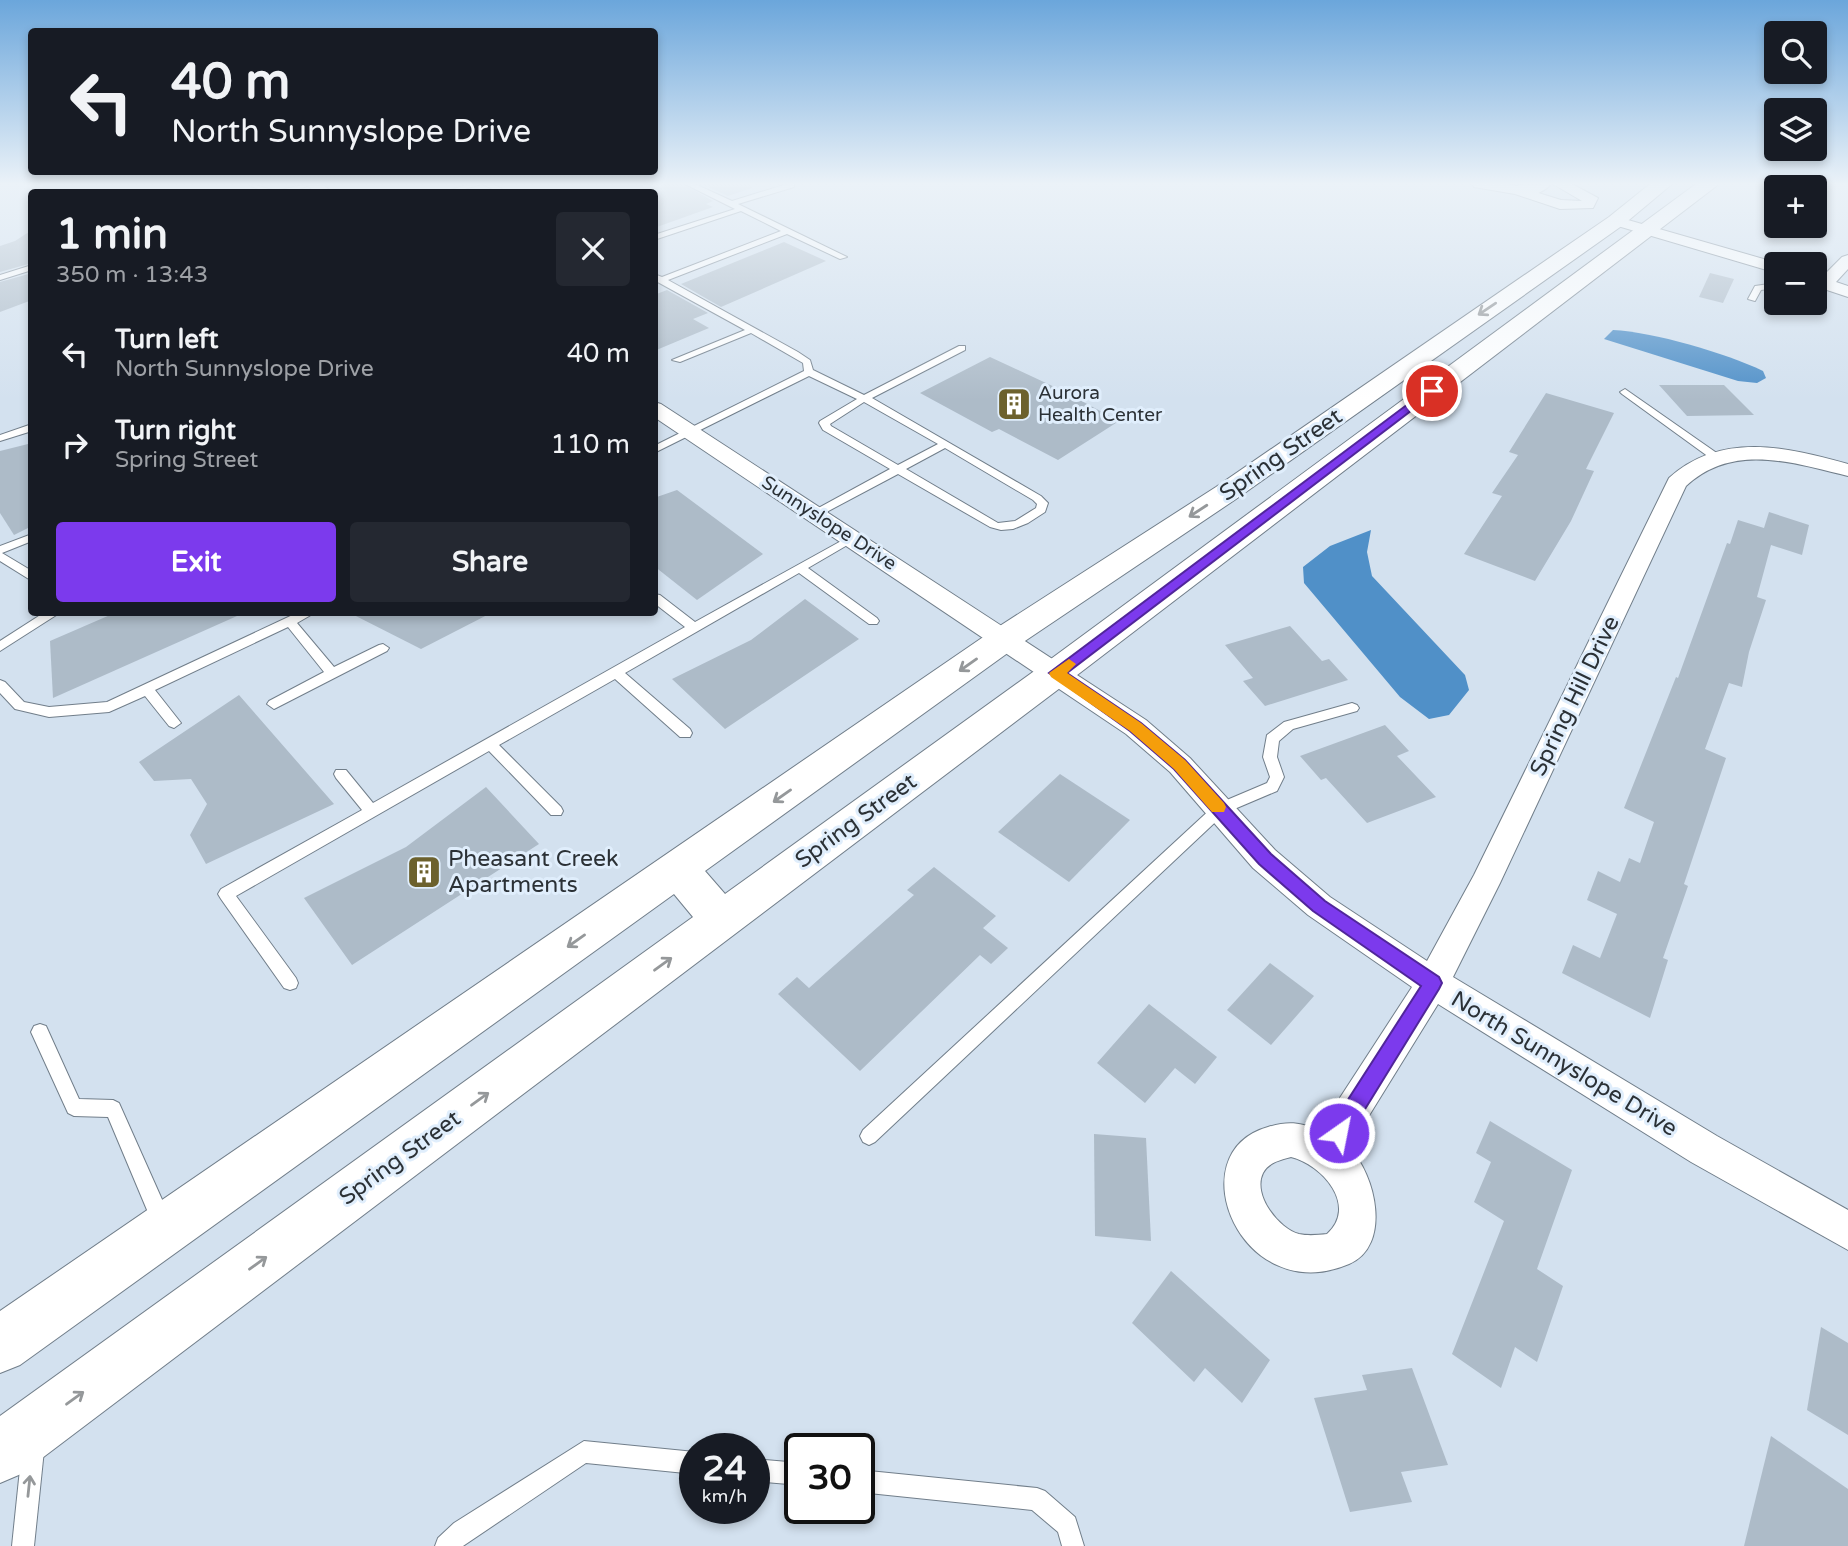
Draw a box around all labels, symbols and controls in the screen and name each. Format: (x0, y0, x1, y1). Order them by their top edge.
map controls (1764, 21, 1827, 315)
button: search (1764, 21, 1827, 84)
text: 40 m (171, 53, 290, 112)
icon: left (56, 56, 147, 147)
button: layers (1764, 98, 1827, 161)
text: North Sunnyslope Drive (171, 113, 531, 151)
button: + (1764, 175, 1827, 238)
text: 1 min (56, 209, 168, 260)
button: close (556, 212, 630, 286)
button: − (1764, 252, 1827, 315)
text: 350 m · 13:43 (56, 261, 208, 289)
one-way arrow (1478, 302, 1497, 317)
text: Turn left (115, 324, 218, 355)
icon: left (56, 335, 94, 373)
text: 40 m (567, 338, 630, 369)
text: North Sunnyslope Drive (115, 355, 374, 383)
pin (1402, 361, 1462, 421)
icon: arrive (1413, 372, 1451, 410)
place label: Aurora Health Center (1038, 382, 1163, 426)
building icon: Aurora Health Center (995, 385, 1033, 423)
street label: Spring Street (1214, 402, 1348, 508)
text: Turn right (115, 415, 236, 446)
icon: right (56, 426, 94, 464)
text: 110 m (550, 429, 630, 460)
text: Spring Street (115, 446, 258, 474)
street label: Sunnyslope Drive (758, 471, 900, 575)
one-way arrow (1189, 504, 1208, 519)
button: Exit (56, 522, 336, 602)
button: Share (350, 522, 630, 602)
street label: Spring Hill Drive (1524, 611, 1626, 781)
one-way arrow (959, 658, 978, 672)
street label: Spring Street (790, 767, 922, 874)
one-way arrow (773, 789, 792, 803)
place label: Pheasant Creek Apartments (448, 845, 619, 899)
building icon: Pheasant Creek Apartments (405, 853, 443, 891)
one-way arrow (567, 934, 586, 948)
one-way arrow (653, 956, 672, 971)
street label: North Sunnyslope Drive (1446, 985, 1682, 1143)
one-way arrow (470, 1092, 489, 1106)
position arrow (1302, 1096, 1376, 1170)
street label: Spring Street (334, 1104, 466, 1211)
one-way arrow (248, 1256, 267, 1271)
one-way arrow (65, 1391, 84, 1406)
speed limit sign: 30 (784, 1433, 875, 1524)
text: 24 (703, 1448, 746, 1490)
one-way arrow (23, 1476, 36, 1498)
text: km/h (702, 1485, 747, 1507)

